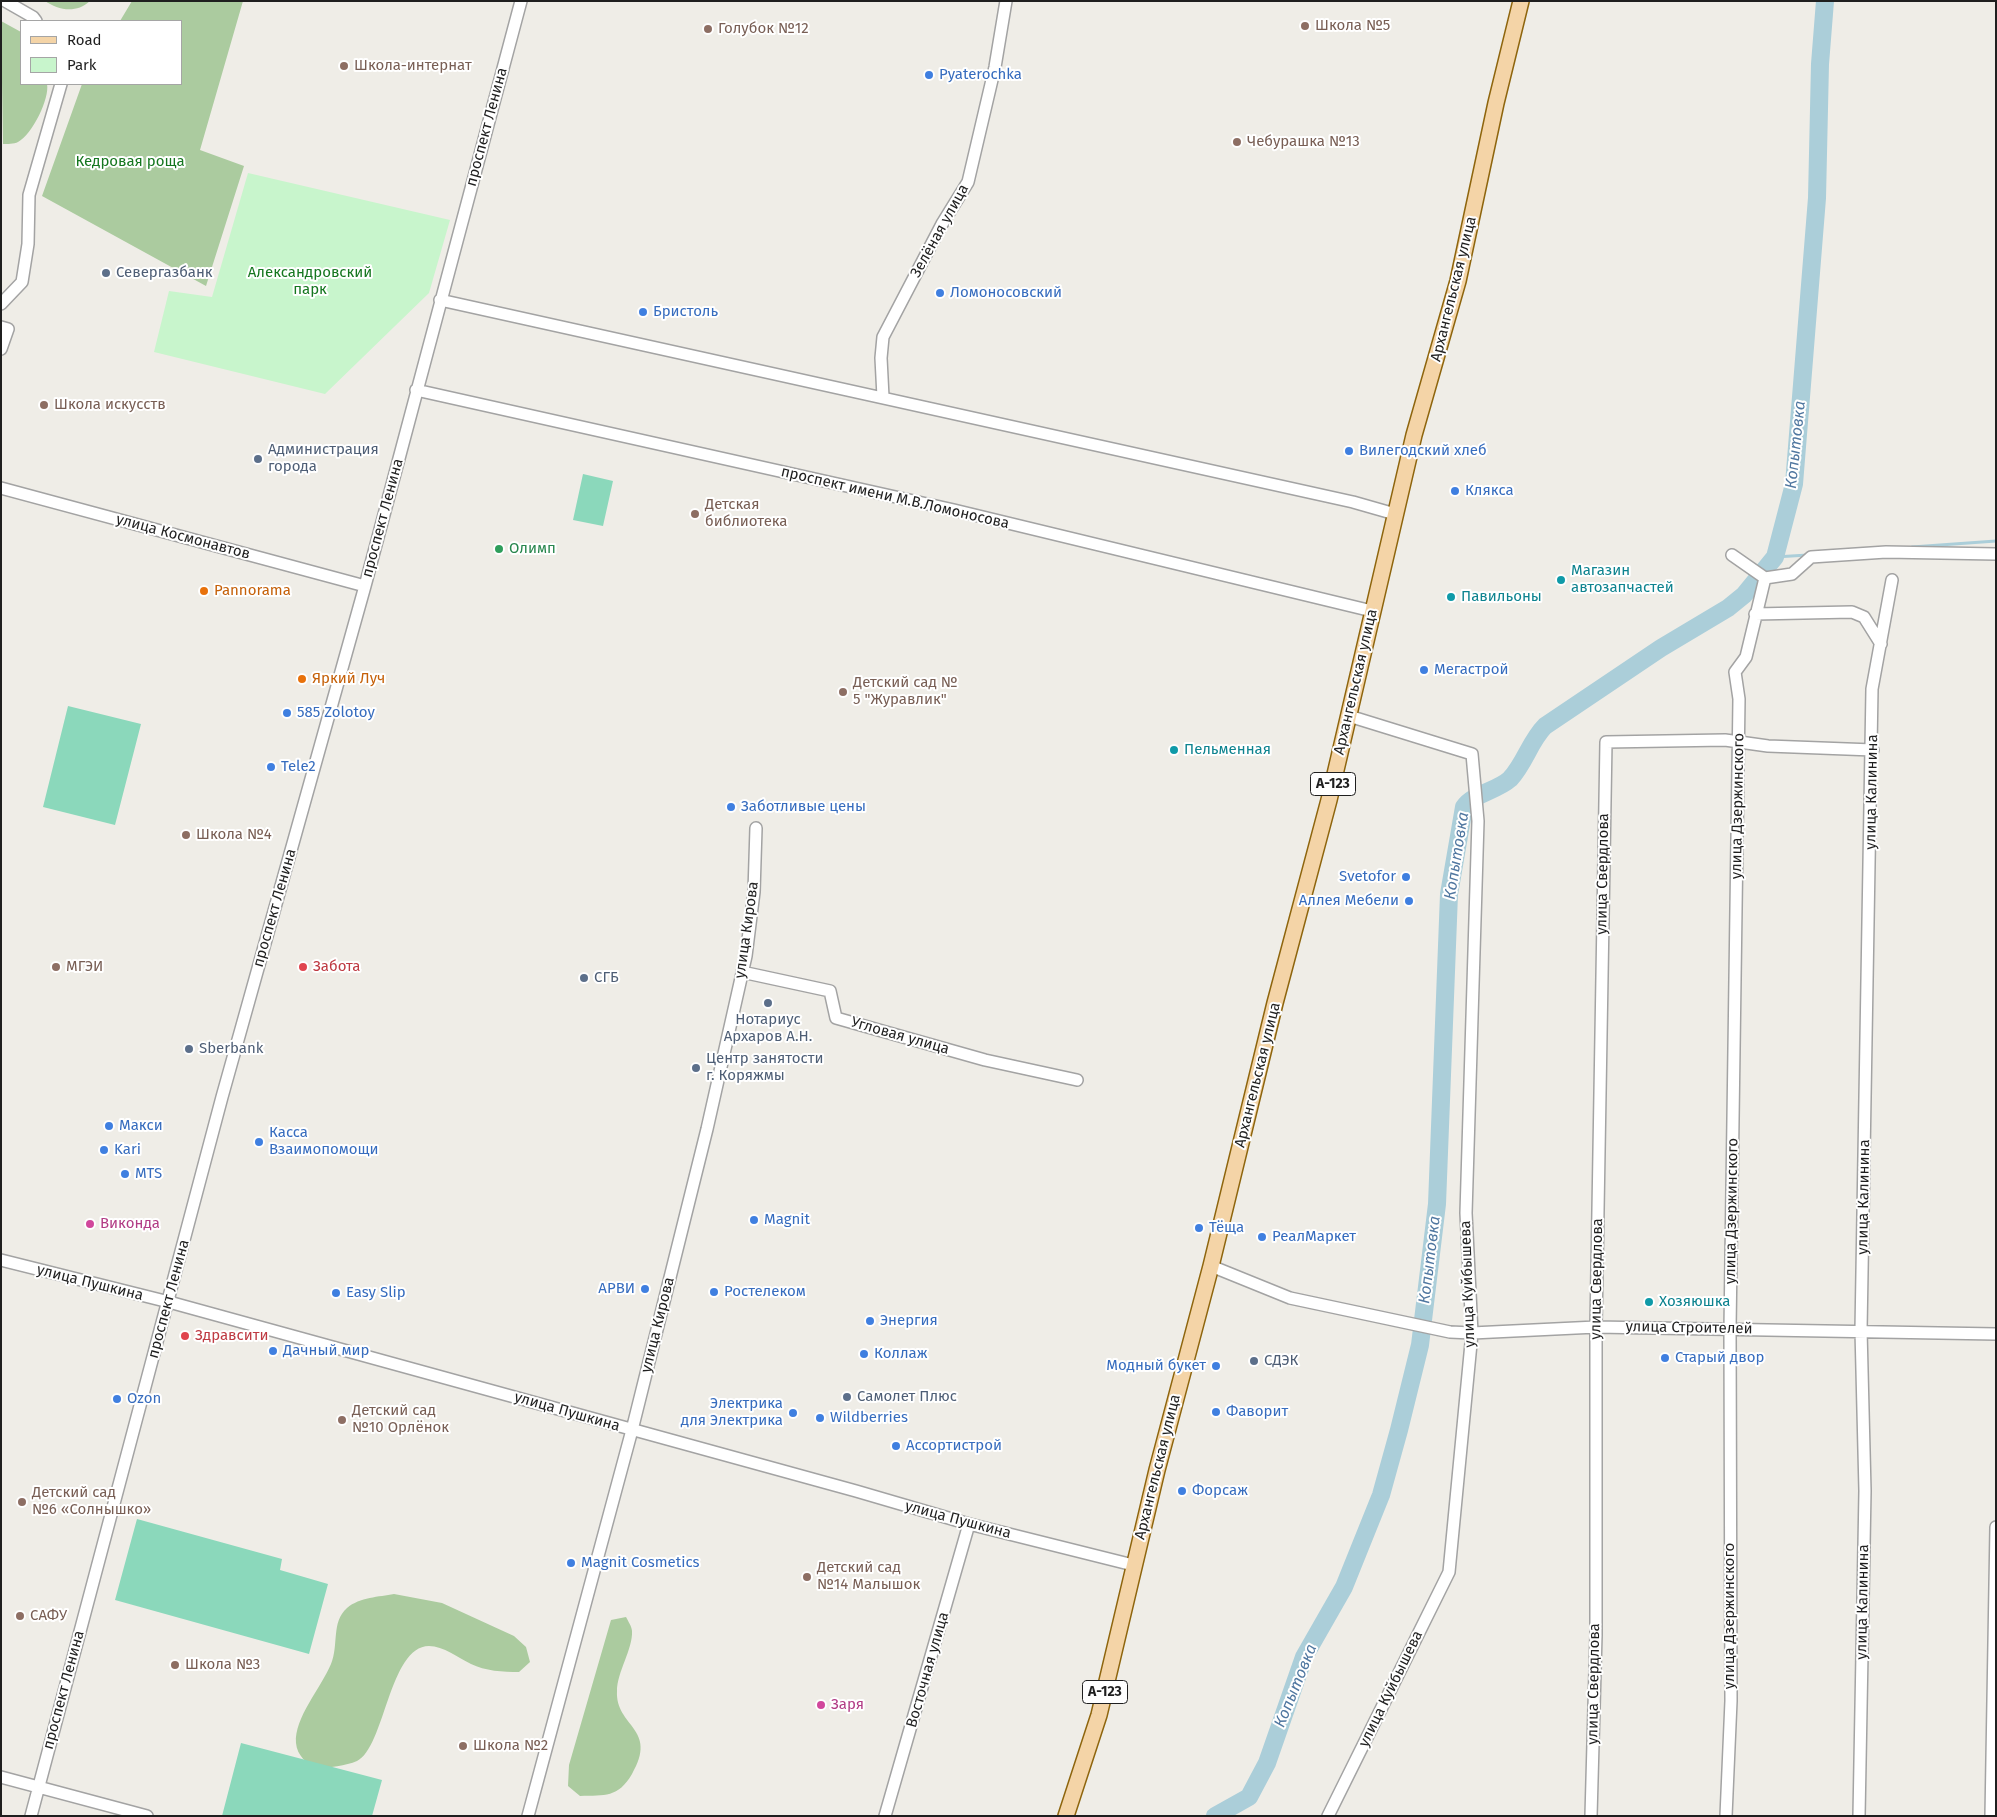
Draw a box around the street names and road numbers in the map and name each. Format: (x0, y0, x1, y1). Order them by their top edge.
street label: проспект Ленина (462, 66, 512, 188)
street label: Зелёная улица (907, 181, 973, 281)
street label: Архангельская улица (1427, 215, 1481, 363)
street label: проспект Ленина (358, 457, 408, 579)
street label: проспект имени М.В.Ломоносова (779, 463, 1011, 533)
street label: улица Космонавтов (114, 510, 252, 564)
street label: Архангельская улица (1330, 607, 1382, 757)
street label: улица Дзержинского (1728, 733, 1748, 879)
street label: улица Калинина (1862, 734, 1882, 850)
road number: А-123 (1310, 772, 1356, 796)
street label: улица Свердлова (1593, 813, 1613, 935)
street label: проспект Ленина (250, 847, 300, 969)
street label: улица Кирова (731, 880, 763, 980)
street label: Архангельская улица (1231, 1001, 1285, 1149)
street label: Угловая улица (849, 1013, 951, 1059)
street label: улица Дзержинского (1722, 1138, 1742, 1284)
street label: улица Калинина (1854, 1139, 1874, 1255)
street label: улица Свердлова (1587, 1218, 1607, 1340)
street label: улица Куйбышева (1457, 1220, 1479, 1348)
street label: проспект Ленина (144, 1238, 194, 1360)
street label: улица Пушкина (35, 1261, 145, 1305)
street label: улица Кирова (637, 1275, 679, 1375)
street label: улица Строителей (1625, 1318, 1753, 1338)
street label: улица Пушкина (512, 1388, 622, 1436)
street label: Архангельская улица (1131, 1393, 1185, 1541)
street label: улица Пушкина (903, 1497, 1013, 1543)
street label: улица Дзержинского (1721, 1543, 1739, 1689)
street label: улица Калинина (1853, 1544, 1873, 1660)
street label: Восточная улица (903, 1610, 953, 1730)
street label: улица Свердлова (1584, 1623, 1604, 1745)
street label: улица Куйбышева (1355, 1628, 1427, 1750)
street label: проспект Ленина (39, 1629, 89, 1751)
road number: А-123 (1082, 1680, 1128, 1704)

